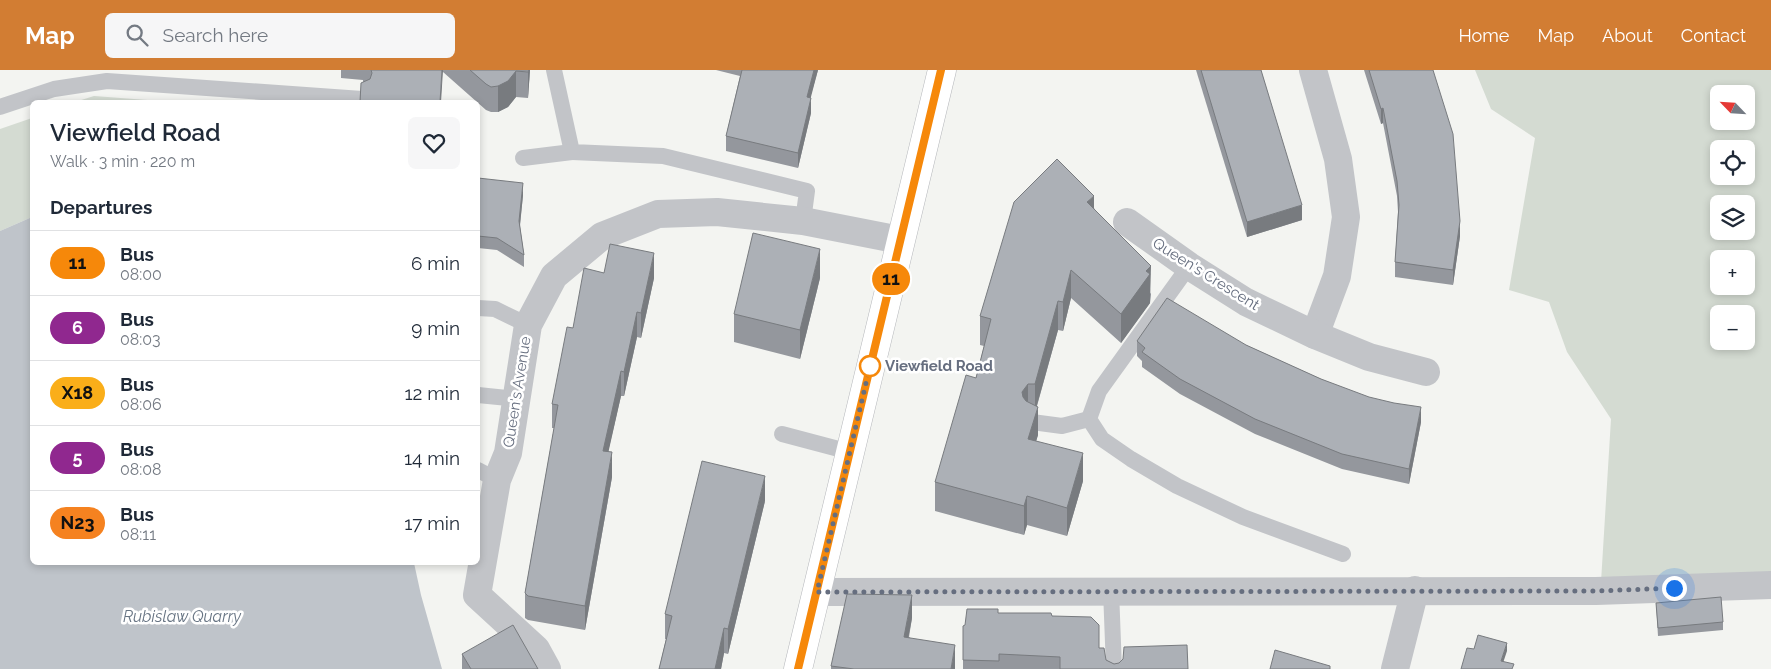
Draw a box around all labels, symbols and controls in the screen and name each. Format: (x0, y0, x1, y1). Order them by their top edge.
search box (105, 13, 455, 58)
text: Map (25, 21, 75, 50)
icon: search (123, 21, 151, 49)
text: Search here (163, 24, 268, 46)
text: Home (1458, 25, 1509, 46)
text: Map (1537, 25, 1574, 46)
text: About (1602, 25, 1653, 46)
text: Contact (1681, 25, 1746, 46)
north arrow (1710, 85, 1755, 130)
map controls (1710, 85, 1755, 350)
button: heart (408, 117, 460, 169)
text: Viewfield Road (50, 118, 220, 147)
button: locate (1710, 140, 1755, 185)
text: Walk · 3 min · 220 m (50, 152, 195, 171)
button: layers (1710, 195, 1755, 240)
text: Departures (50, 196, 152, 218)
street label: Queen's Crescent (1149, 234, 1263, 314)
text: Bus (120, 243, 154, 265)
button: + (1710, 250, 1755, 295)
text: 11 (69, 252, 86, 273)
text: 6 min (411, 252, 460, 274)
line badge: 11 (868, 263, 914, 295)
text: 08:00 (120, 265, 162, 284)
text: 11 (882, 268, 900, 289)
button: − (1710, 305, 1755, 350)
text: Bus (120, 308, 154, 330)
text: 6 (72, 317, 83, 338)
text: 9 min (411, 317, 460, 339)
text: 08:03 (120, 330, 161, 349)
street label: Queen's Avenue (499, 335, 535, 449)
marker: Viewfield Road (859, 355, 881, 377)
place label: Viewfield Road (885, 357, 993, 375)
text: Bus (120, 373, 154, 395)
text: X18 (62, 382, 93, 403)
text: 12 min (404, 382, 460, 404)
text: 08:06 (120, 395, 162, 414)
text: Bus (120, 438, 154, 460)
text: 5 (73, 447, 82, 468)
text: 14 min (404, 447, 460, 469)
text: 08:08 (120, 460, 162, 479)
text: Bus (120, 503, 154, 525)
text: N23 (61, 512, 94, 533)
text: 17 min (404, 512, 460, 534)
text: 08:11 (120, 525, 156, 544)
your location (1662, 576, 1687, 601)
water label: Rubislaw Quarry (123, 607, 242, 626)

